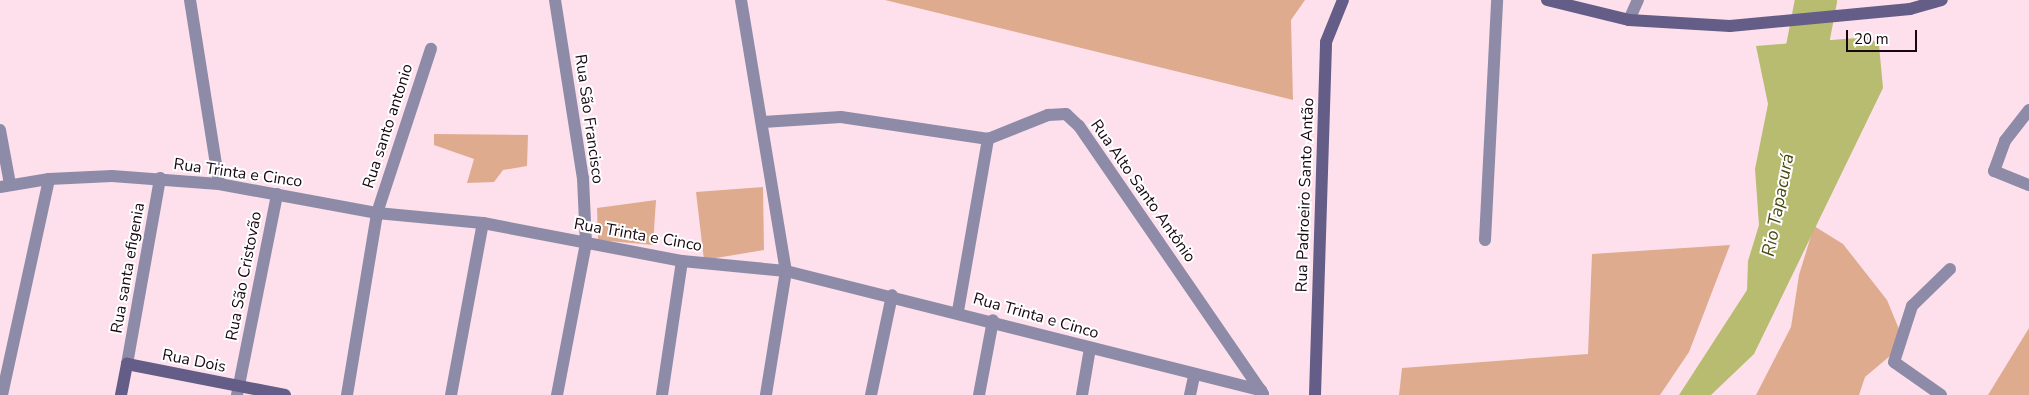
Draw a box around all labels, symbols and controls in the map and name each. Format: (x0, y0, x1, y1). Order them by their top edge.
scale bar (1849, 20, 1920, 52)
text: 20 m (1854, 29, 1889, 49)
street label: Rua São Francisco (570, 53, 608, 185)
street label: Rua santo antonio (359, 61, 417, 191)
street label: Rua Padroeiro Santo Antão (1292, 97, 1318, 293)
street label: Rua Alto Santo Antônio (1086, 116, 1200, 266)
water label: Rio Tapacurá (1757, 152, 1799, 258)
street label: Rua Trinta e Cinco (172, 154, 304, 192)
street label: Rua santa efigenia (107, 201, 149, 335)
street label: Rua São Cristovão (222, 210, 266, 342)
street label: Rua Trinta e Cinco (572, 214, 704, 256)
street label: Rua Trinta e Cinco (971, 289, 1101, 343)
street label: Rua Dois (161, 345, 227, 377)

